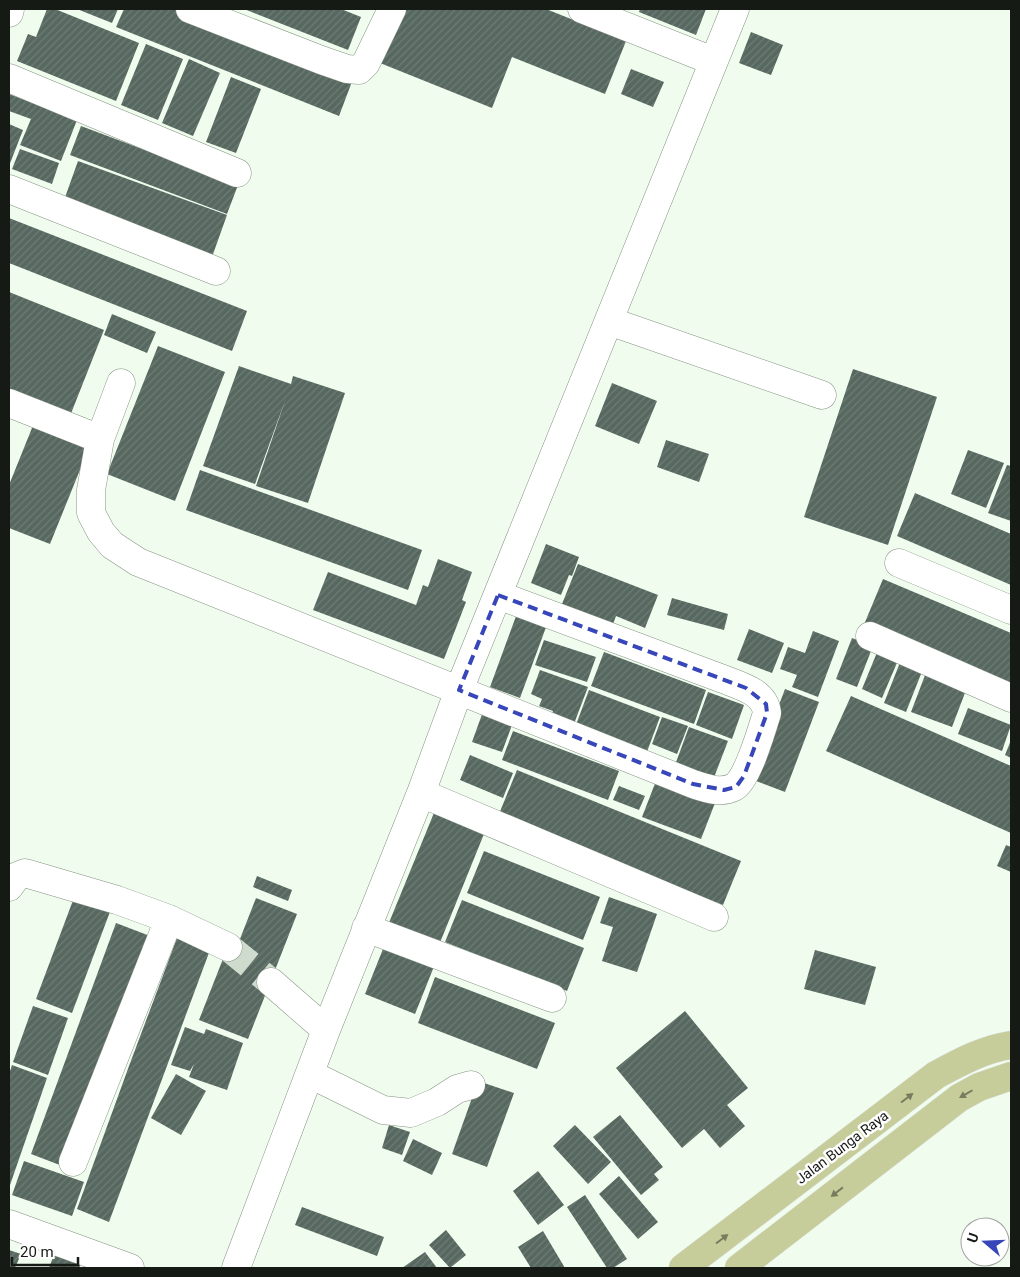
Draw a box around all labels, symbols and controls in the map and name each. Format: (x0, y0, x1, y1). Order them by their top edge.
one-way arrow (959, 1090, 974, 1098)
one-way arrow (900, 1092, 913, 1103)
street label: Jalan Bunga Raya (793, 1107, 891, 1187)
one-way arrow (831, 1187, 844, 1198)
north arrow (960, 1217, 1010, 1267)
text: U (964, 1231, 982, 1245)
one-way arrow (715, 1233, 728, 1244)
scale bar (12, 1234, 79, 1266)
text: 20 m (20, 1243, 54, 1261)

